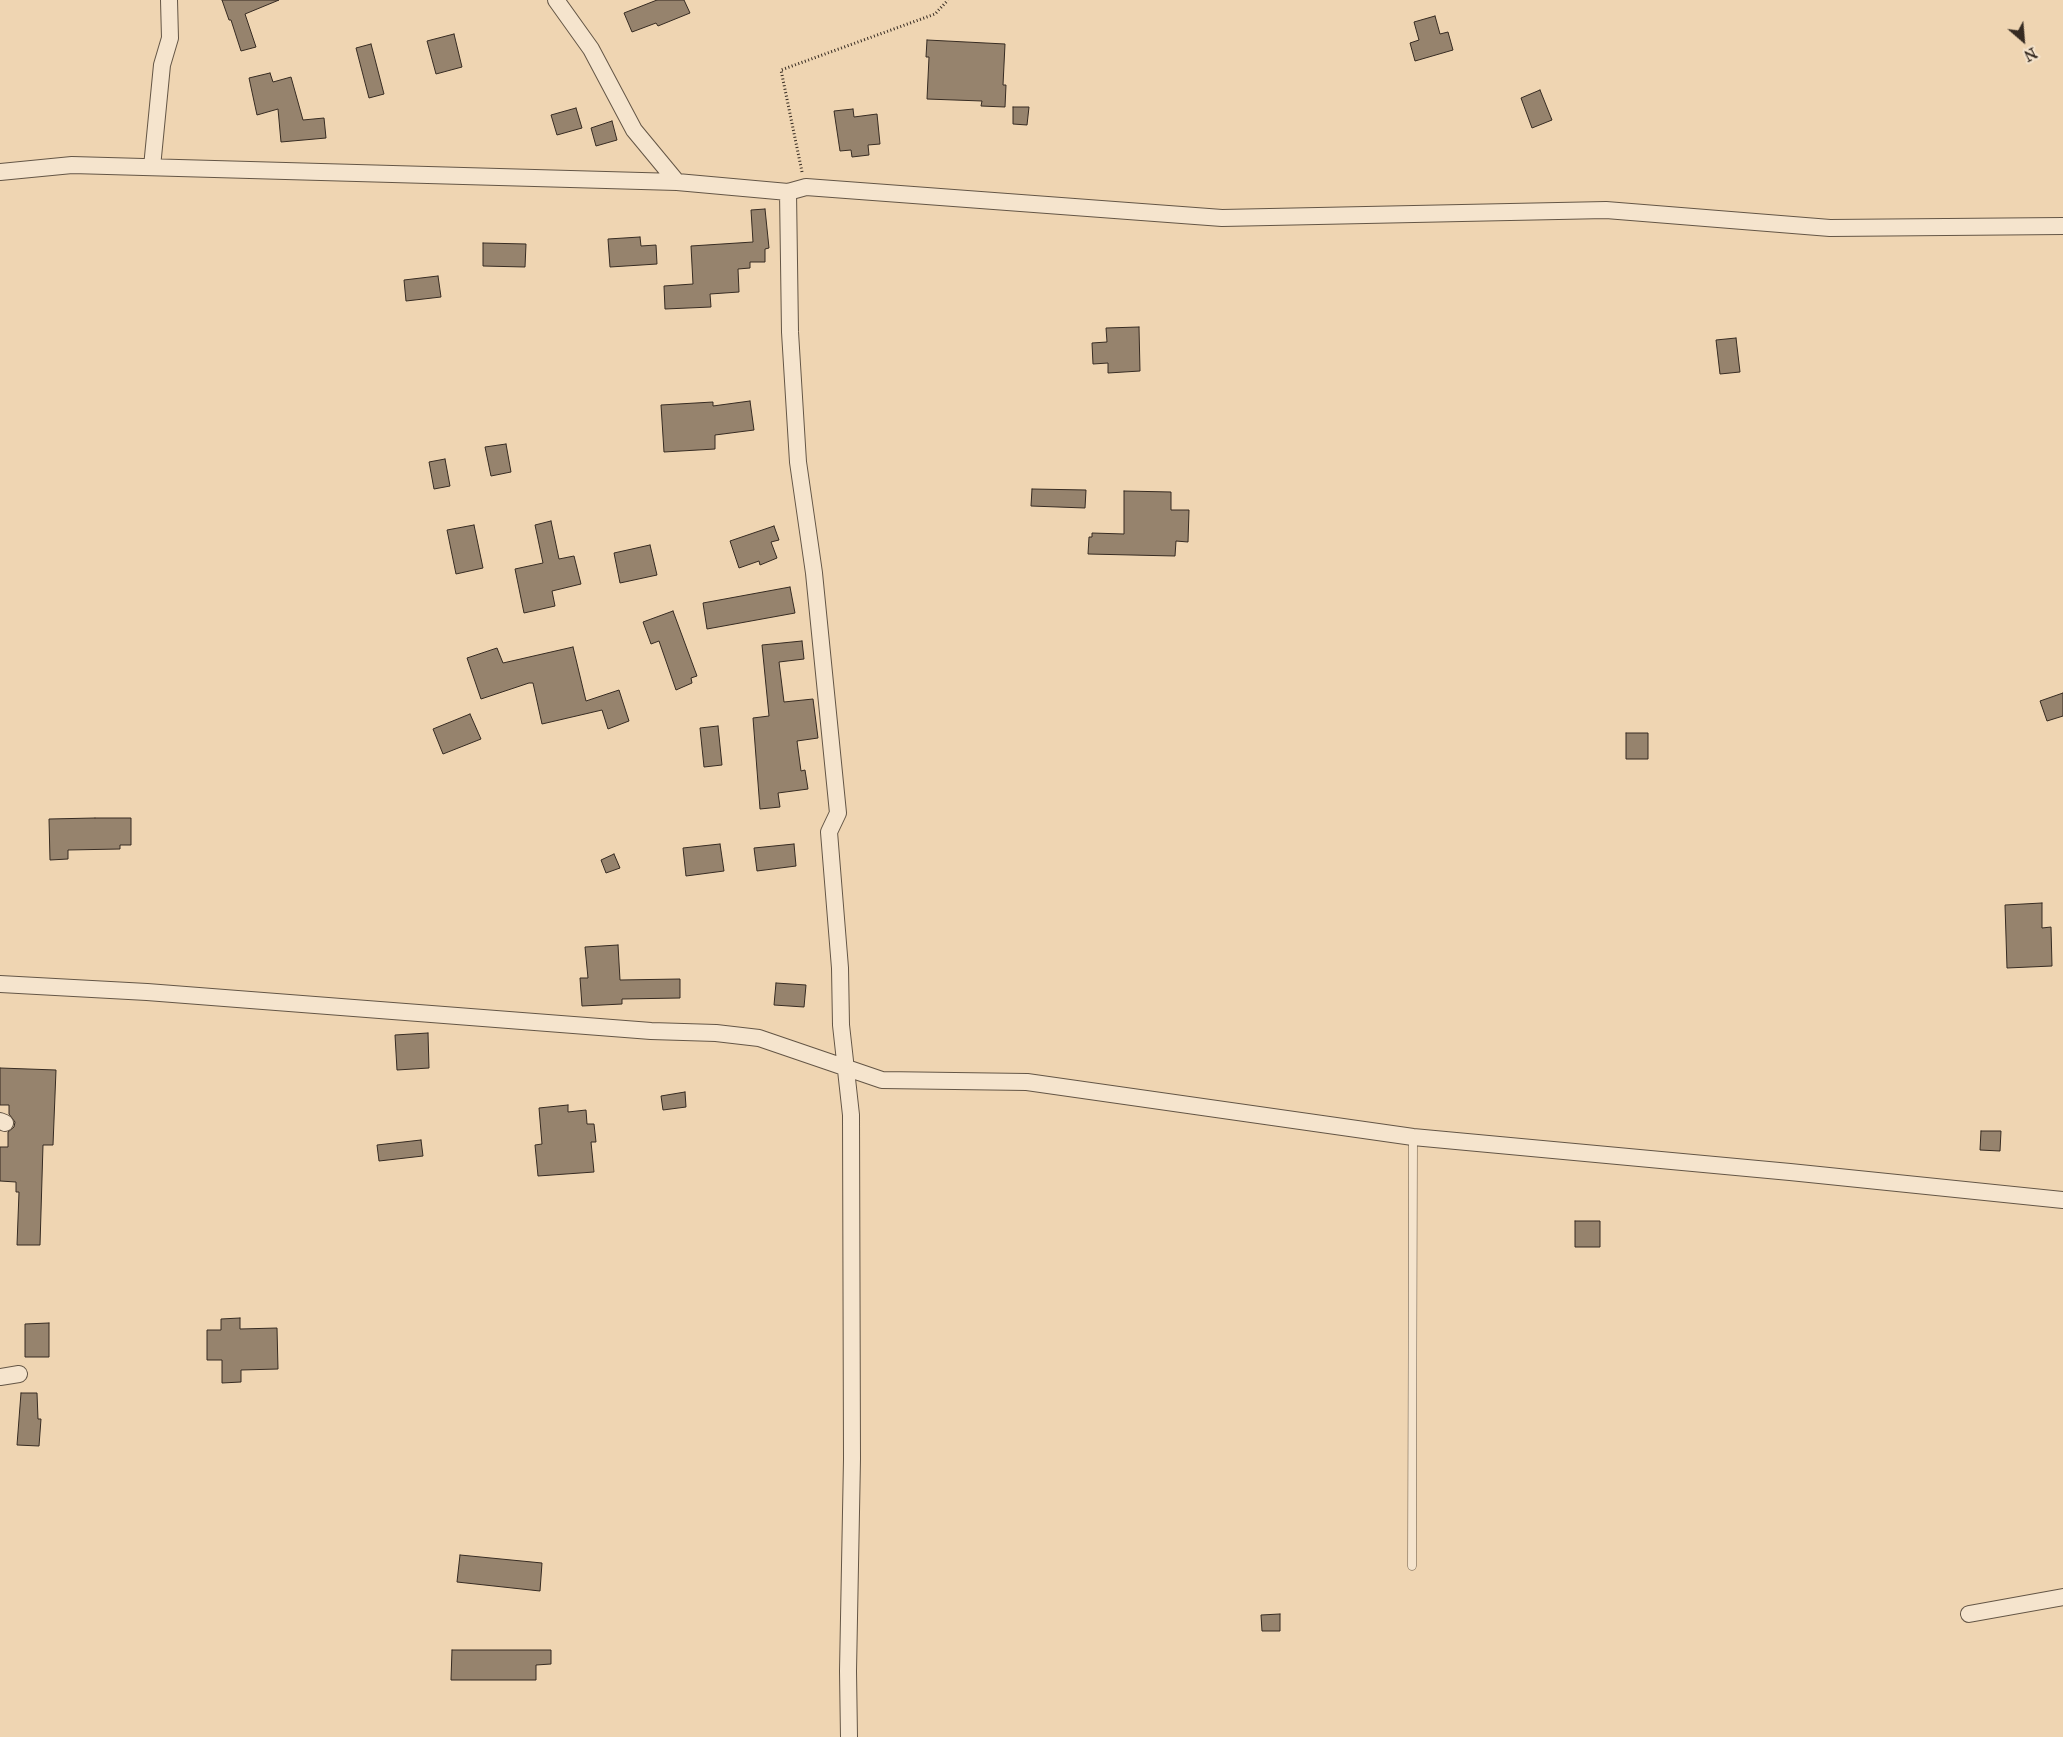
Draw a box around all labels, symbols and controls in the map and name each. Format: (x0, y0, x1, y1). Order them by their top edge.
north arrow (1998, 15, 2048, 65)
text: N (2021, 44, 2039, 64)

